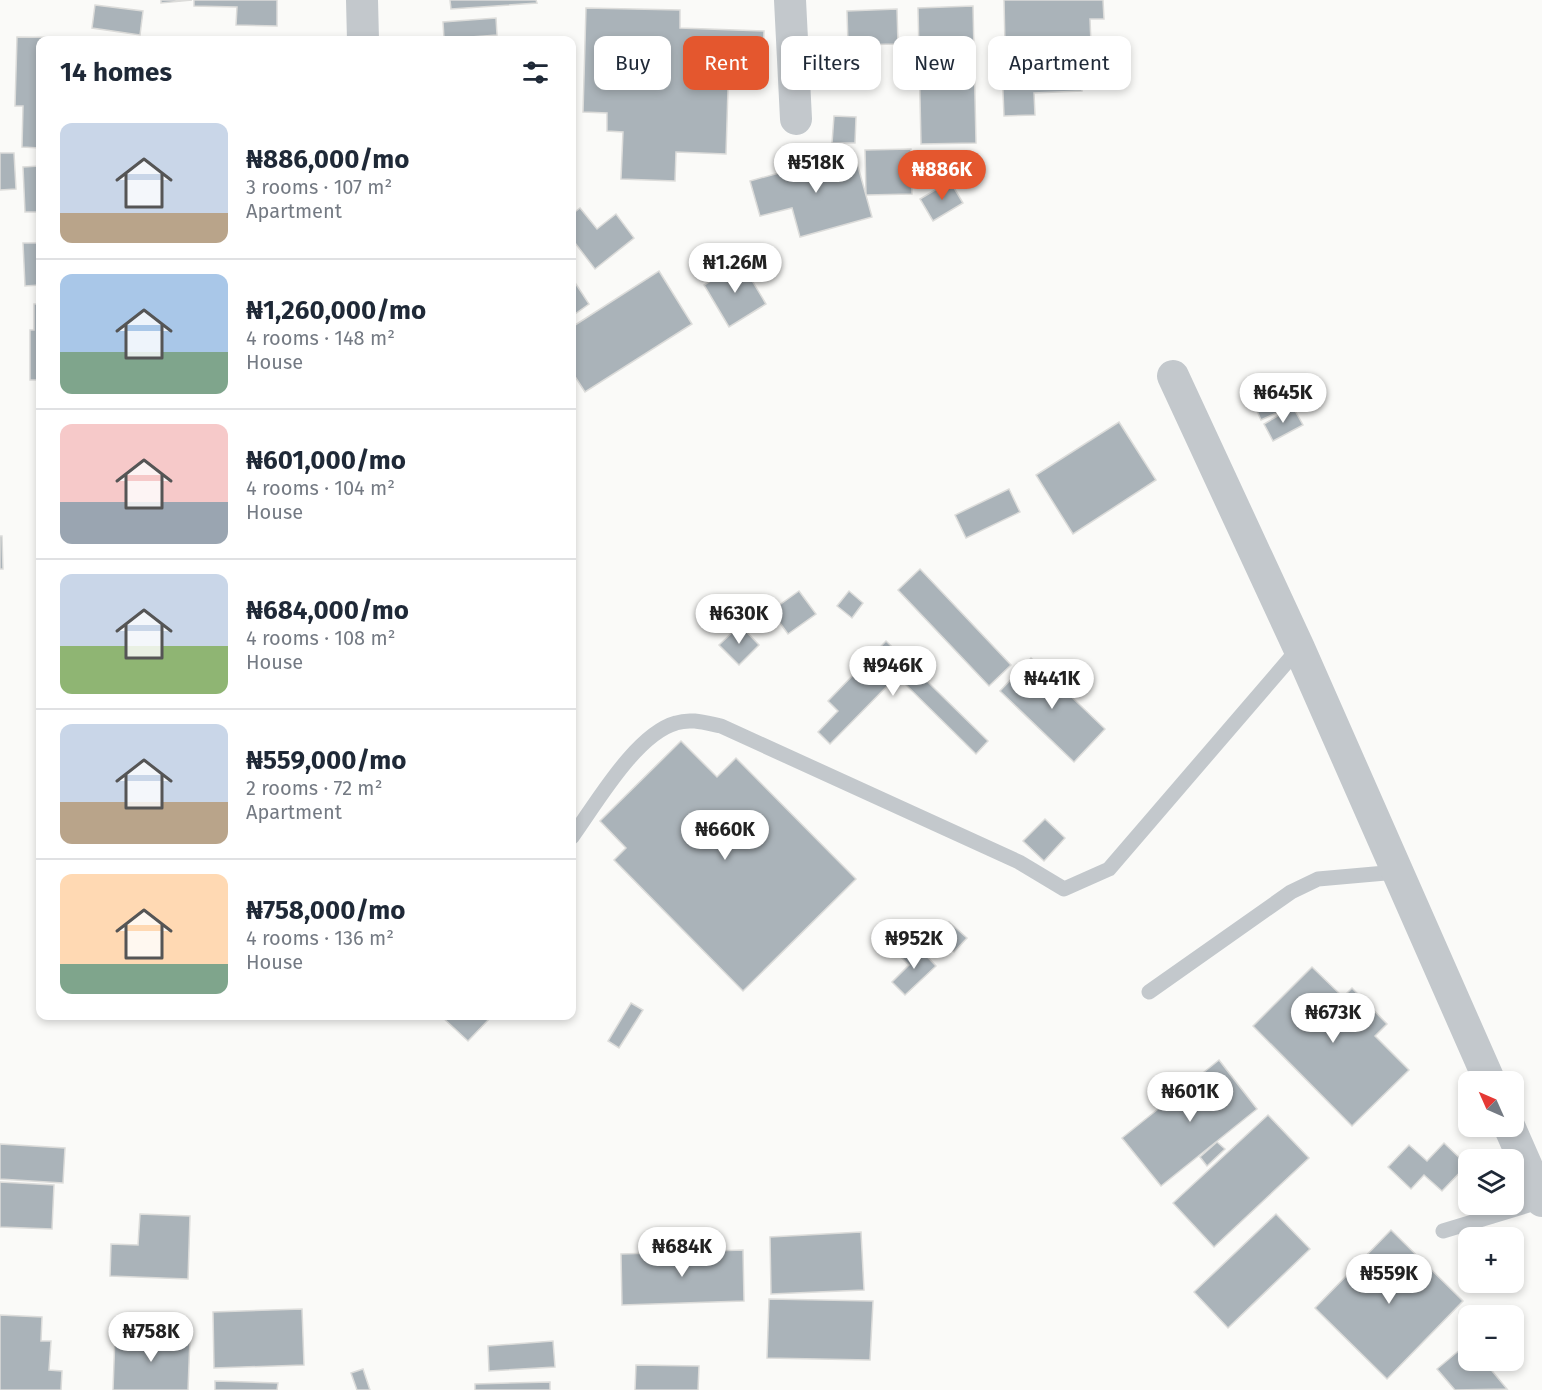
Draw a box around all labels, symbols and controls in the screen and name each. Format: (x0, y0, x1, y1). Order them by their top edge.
chip: Buy (594, 36, 671, 90)
chip: Rent (683, 36, 769, 90)
chip: Filters (781, 36, 881, 90)
chip: New (893, 36, 976, 90)
chip: Apartment (988, 36, 1131, 90)
icon: filters (519, 56, 552, 89)
text: 14 homes (60, 57, 172, 88)
pin: ₦518K (774, 143, 858, 194)
text: ₦886,000/mo (246, 144, 409, 175)
icon: home (108, 147, 180, 219)
text: ₦518K (788, 150, 844, 174)
pin: ₦886K (900, 150, 984, 201)
text: ₦886K (912, 157, 972, 181)
text: 3 rooms · 107 m² (246, 175, 392, 199)
text: Apartment (246, 199, 342, 223)
pin: ₦1.26M (686, 243, 784, 294)
text: ₦1.26M (703, 250, 767, 274)
text: ₦1,260,000/mo (246, 295, 426, 326)
icon: home (108, 298, 180, 370)
text: 4 rooms · 148 m² (246, 326, 395, 350)
text: House (246, 350, 303, 374)
pin: ₦645K (1241, 373, 1325, 424)
text: ₦645K (1254, 380, 1312, 404)
text: ₦601,000/mo (246, 445, 406, 476)
icon: home (108, 448, 180, 520)
text: 4 rooms · 104 m² (246, 476, 395, 500)
text: House (246, 500, 303, 524)
pin: ₦630K (697, 594, 781, 645)
text: ₦684,000/mo (246, 595, 409, 626)
icon: home (108, 598, 180, 670)
text: ₦630K (710, 601, 768, 625)
text: 4 rooms · 108 m² (246, 626, 395, 650)
pin: ₦946K (851, 646, 935, 697)
text: House (246, 650, 303, 674)
text: ₦946K (863, 653, 923, 677)
pin: ₦441K (1010, 659, 1094, 710)
text: ₦441K (1024, 666, 1080, 690)
text: ₦559,000/mo (246, 745, 406, 776)
icon: home (108, 748, 180, 820)
text: 2 rooms · 72 m² (246, 776, 382, 800)
text: Apartment (246, 800, 342, 824)
pin: ₦660K (683, 810, 767, 861)
text: ₦660K (695, 817, 755, 841)
text: ₦758,000/mo (246, 895, 405, 926)
icon: home (108, 898, 180, 970)
pin: ₦952K (872, 919, 956, 970)
text: 4 rooms · 136 m² (246, 926, 394, 950)
text: ₦952K (885, 926, 943, 950)
text: House (246, 950, 303, 974)
pin: ₦673K (1291, 993, 1375, 1044)
text: ₦673K (1305, 1000, 1361, 1024)
north arrow (1458, 1071, 1524, 1137)
map controls (1458, 1071, 1524, 1371)
pin: ₦601K (1148, 1072, 1232, 1123)
text: ₦601K (1161, 1079, 1219, 1103)
button: layers (1458, 1149, 1524, 1215)
pin: ₦684K (640, 1227, 724, 1278)
button: + (1458, 1227, 1524, 1293)
text: ₦684K (652, 1234, 712, 1258)
pin: ₦559K (1347, 1254, 1431, 1305)
text: ₦559K (1360, 1261, 1418, 1285)
button: − (1458, 1305, 1524, 1371)
pin: ₦758K (109, 1312, 193, 1363)
text: ₦758K (122, 1319, 180, 1343)

